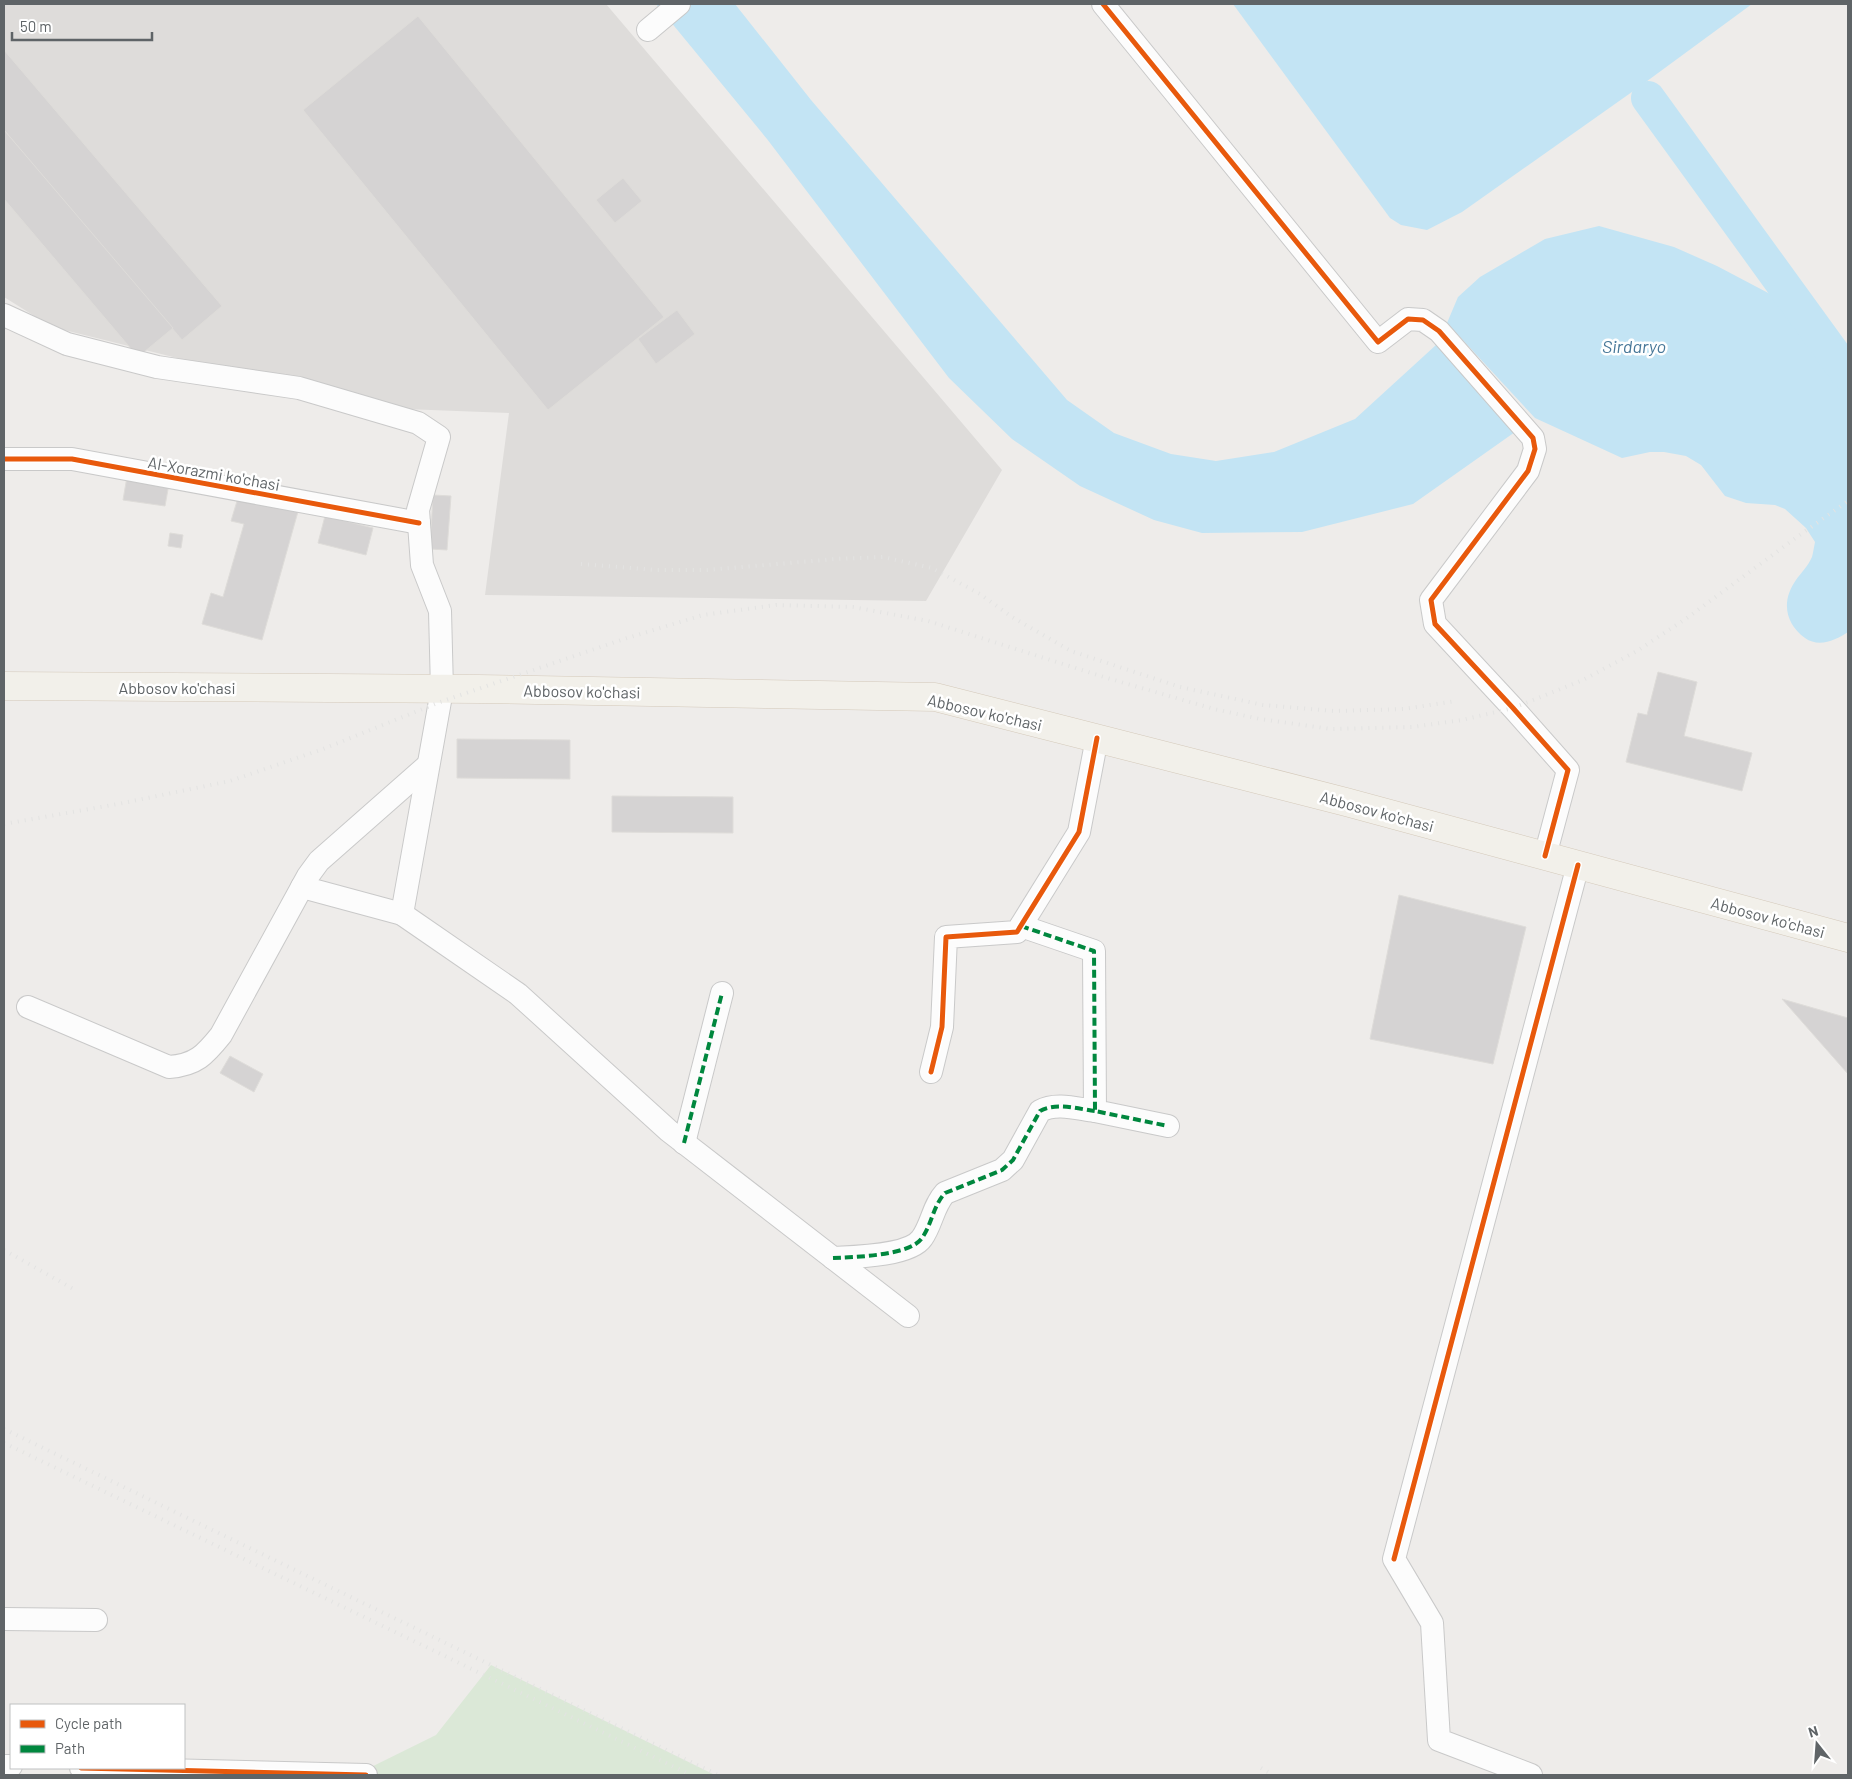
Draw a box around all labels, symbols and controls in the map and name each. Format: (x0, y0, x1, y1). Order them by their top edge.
scale bar (12, 10, 152, 42)
text: 50 m (20, 17, 52, 35)
water label: Sirdaryo (1602, 335, 1666, 357)
street label: Al-Xorazmi ko'chasi (147, 452, 281, 494)
street label: Abbosov ko'chasi (118, 678, 236, 697)
street label: Abbosov ko'chasi (523, 680, 641, 702)
street label: Abbosov ko'chasi (926, 690, 1044, 734)
street label: Abbosov ko'chasi (1318, 787, 1436, 835)
street label: Abbosov ko'chasi (1709, 893, 1827, 941)
legend (10, 1704, 185, 1769)
text: Cycle path (55, 1714, 122, 1732)
north arrow (1792, 1719, 1842, 1769)
text: N (1806, 1722, 1820, 1741)
text: Path (55, 1739, 85, 1757)

